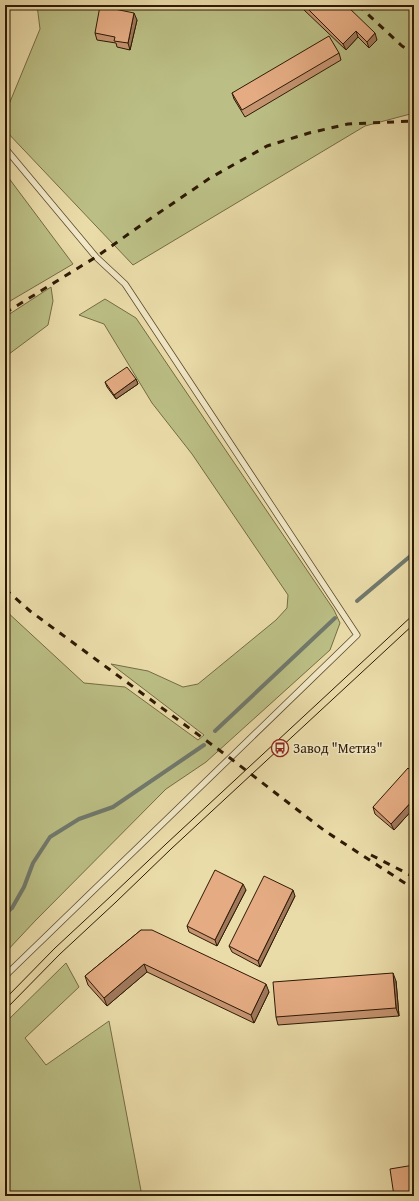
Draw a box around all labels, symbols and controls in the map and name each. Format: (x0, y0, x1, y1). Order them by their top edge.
bus stop icon: Завод "Метиз" (270, 738, 290, 758)
place label: Завод "Метиз" (293, 738, 383, 758)

